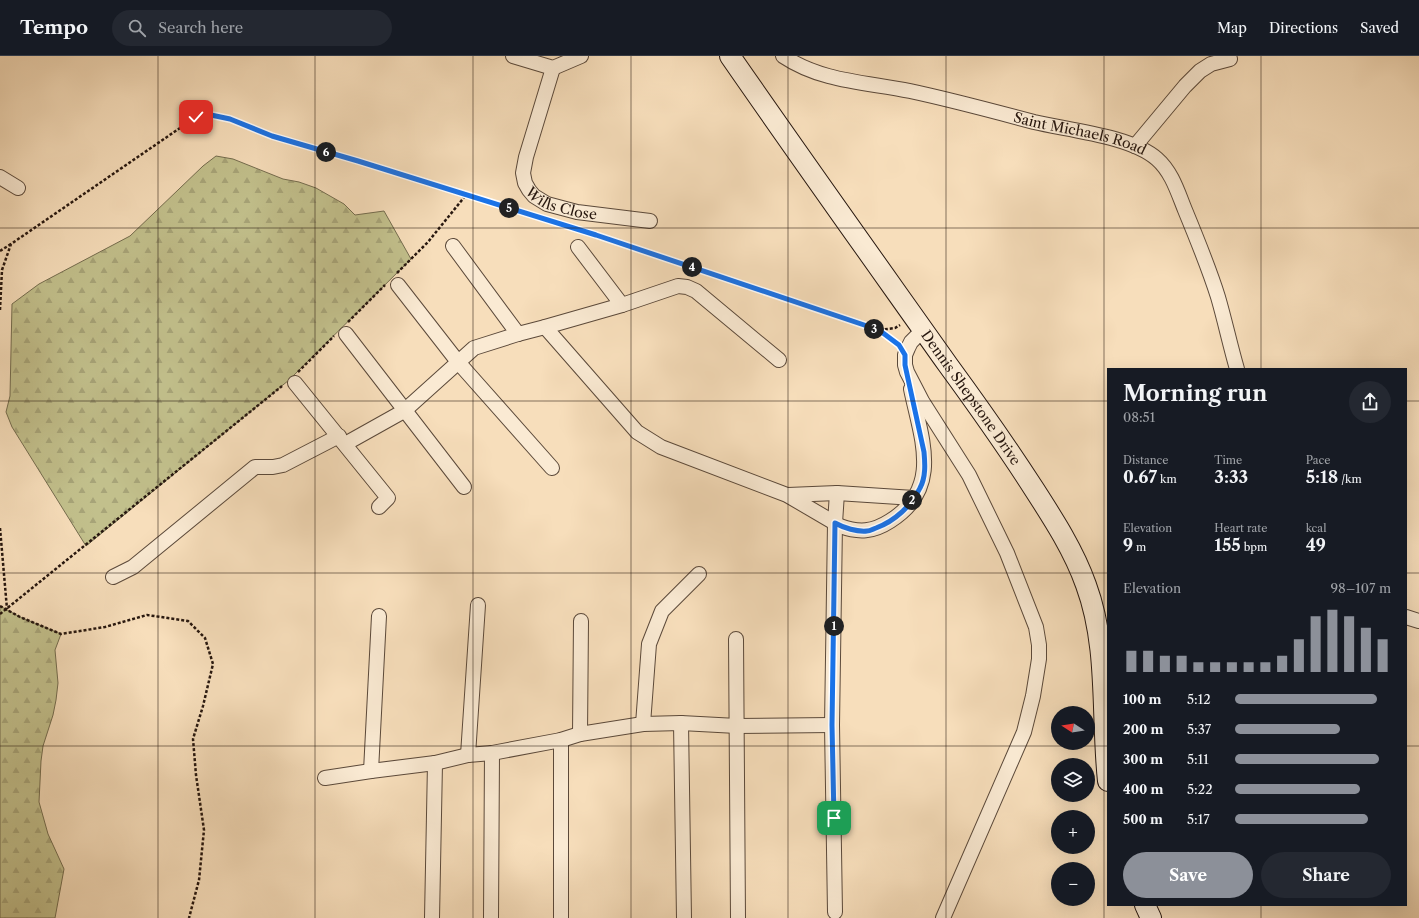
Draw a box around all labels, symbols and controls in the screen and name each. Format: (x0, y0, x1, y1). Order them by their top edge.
search box (112, 10, 392, 46)
text: Tempo (20, 16, 88, 39)
icon: search (126, 17, 148, 39)
text: Search here (158, 18, 243, 37)
text: Map (1217, 19, 1247, 37)
text: Directions (1269, 19, 1338, 37)
text: Saved (1360, 19, 1399, 37)
pin (179, 100, 213, 134)
icon: check (185, 106, 207, 128)
street label: Saint Michaels Road (1012, 108, 1150, 159)
pin: 6 (316, 142, 336, 162)
text: 6 (323, 145, 329, 159)
street label: Wills Close (521, 183, 598, 223)
pin: 5 (499, 198, 519, 218)
text: 5 (506, 201, 512, 215)
pin: 4 (682, 257, 702, 277)
text: 4 (689, 260, 695, 274)
pin: 3 (864, 319, 884, 339)
text: 3 (871, 322, 877, 336)
street label: Dennis Shepstone Drive (917, 327, 1025, 469)
text: Morning run (1123, 380, 1267, 407)
button: share (1349, 381, 1391, 423)
text: 08:51 (1123, 409, 1155, 425)
text: Distance (1123, 453, 1169, 467)
text: Time (1214, 453, 1242, 467)
text: Pace (1306, 453, 1331, 467)
text: 0.67 (1123, 467, 1157, 487)
text: 3:33 (1214, 467, 1248, 487)
text: 5:18 (1306, 467, 1338, 487)
text: km (1157, 472, 1177, 486)
text: /km (1338, 472, 1362, 486)
pin: 2 (902, 490, 922, 510)
text: 2 (909, 493, 915, 507)
text: Elevation (1123, 521, 1172, 535)
text: Heart rate (1214, 521, 1267, 535)
text: kcal (1306, 521, 1326, 535)
text: 9 (1123, 535, 1133, 555)
text: 155 (1214, 535, 1241, 555)
text: 49 (1306, 535, 1326, 555)
text: m (1133, 540, 1146, 554)
text: bpm (1241, 540, 1267, 554)
text: Elevation (1123, 580, 1181, 596)
text: 98–107 m (1330, 580, 1391, 596)
pin: 1 (824, 616, 844, 636)
text: 1 (832, 619, 836, 633)
text: 100 m (1123, 691, 1162, 707)
text: 5:12 (1187, 691, 1211, 707)
north arrow (1051, 706, 1095, 750)
map controls (1051, 706, 1095, 906)
text: 200 m (1123, 721, 1163, 737)
text: 5:37 (1187, 721, 1211, 737)
text: 300 m (1123, 751, 1163, 767)
text: 5:11 (1187, 751, 1209, 767)
button: layers (1051, 758, 1095, 802)
text: 400 m (1123, 781, 1163, 797)
text: 5:22 (1187, 781, 1213, 797)
pin (817, 801, 851, 835)
icon: arrive (823, 807, 845, 829)
button: + (1051, 810, 1095, 854)
text: 500 m (1123, 811, 1163, 827)
text: 5:17 (1187, 811, 1210, 827)
button: Save (1123, 852, 1253, 898)
button: Share (1261, 852, 1391, 898)
button: − (1051, 862, 1095, 906)

